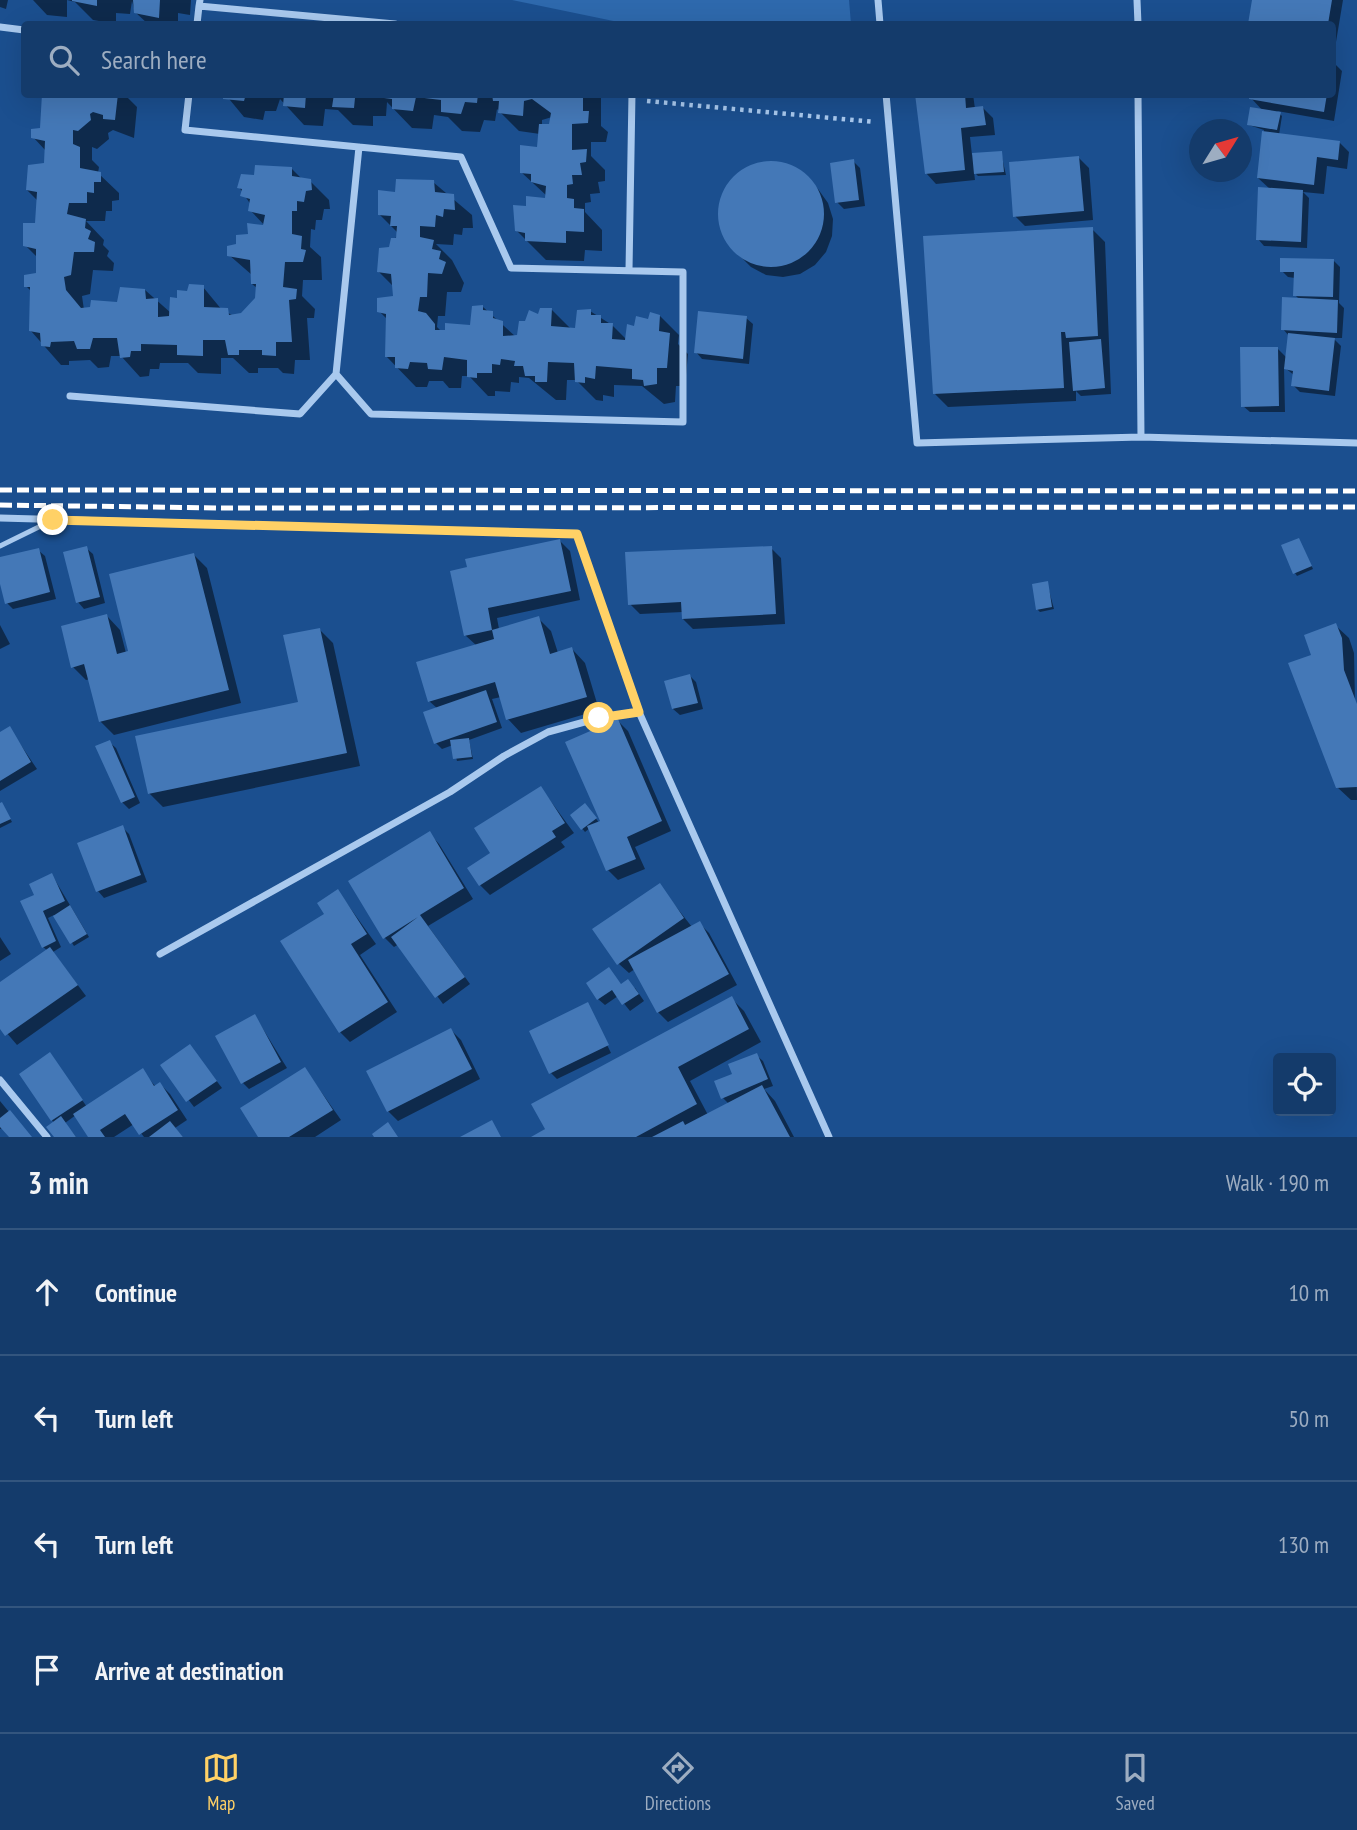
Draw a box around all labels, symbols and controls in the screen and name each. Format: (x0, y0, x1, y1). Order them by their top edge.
search box (21, 21, 1336, 98)
icon: search (45, 41, 83, 79)
text: Search here (101, 43, 207, 76)
north arrow (1189, 119, 1252, 182)
route end (37, 504, 68, 535)
route start (583, 702, 614, 733)
map controls (1273, 1053, 1336, 1116)
button: locate (1273, 1053, 1336, 1116)
text: 3 min (28, 1163, 89, 1202)
text: Walk · 190 m (1226, 1168, 1329, 1197)
icon: ahead (28, 1273, 66, 1311)
text: Continue (95, 1276, 177, 1309)
text: 10 m (1288, 1278, 1329, 1307)
icon: left (28, 1399, 66, 1437)
text: Turn left (95, 1402, 173, 1435)
text: 50 m (1288, 1404, 1329, 1433)
icon: left (28, 1525, 66, 1563)
text: Turn left (95, 1528, 173, 1561)
text: 130 m (1278, 1530, 1329, 1559)
icon: arrive (28, 1651, 66, 1689)
text: Arrive at destination (95, 1654, 284, 1687)
tab: Map (202, 1749, 240, 1815)
tab: Directions (645, 1749, 711, 1815)
tab: Saved (1116, 1749, 1155, 1815)

